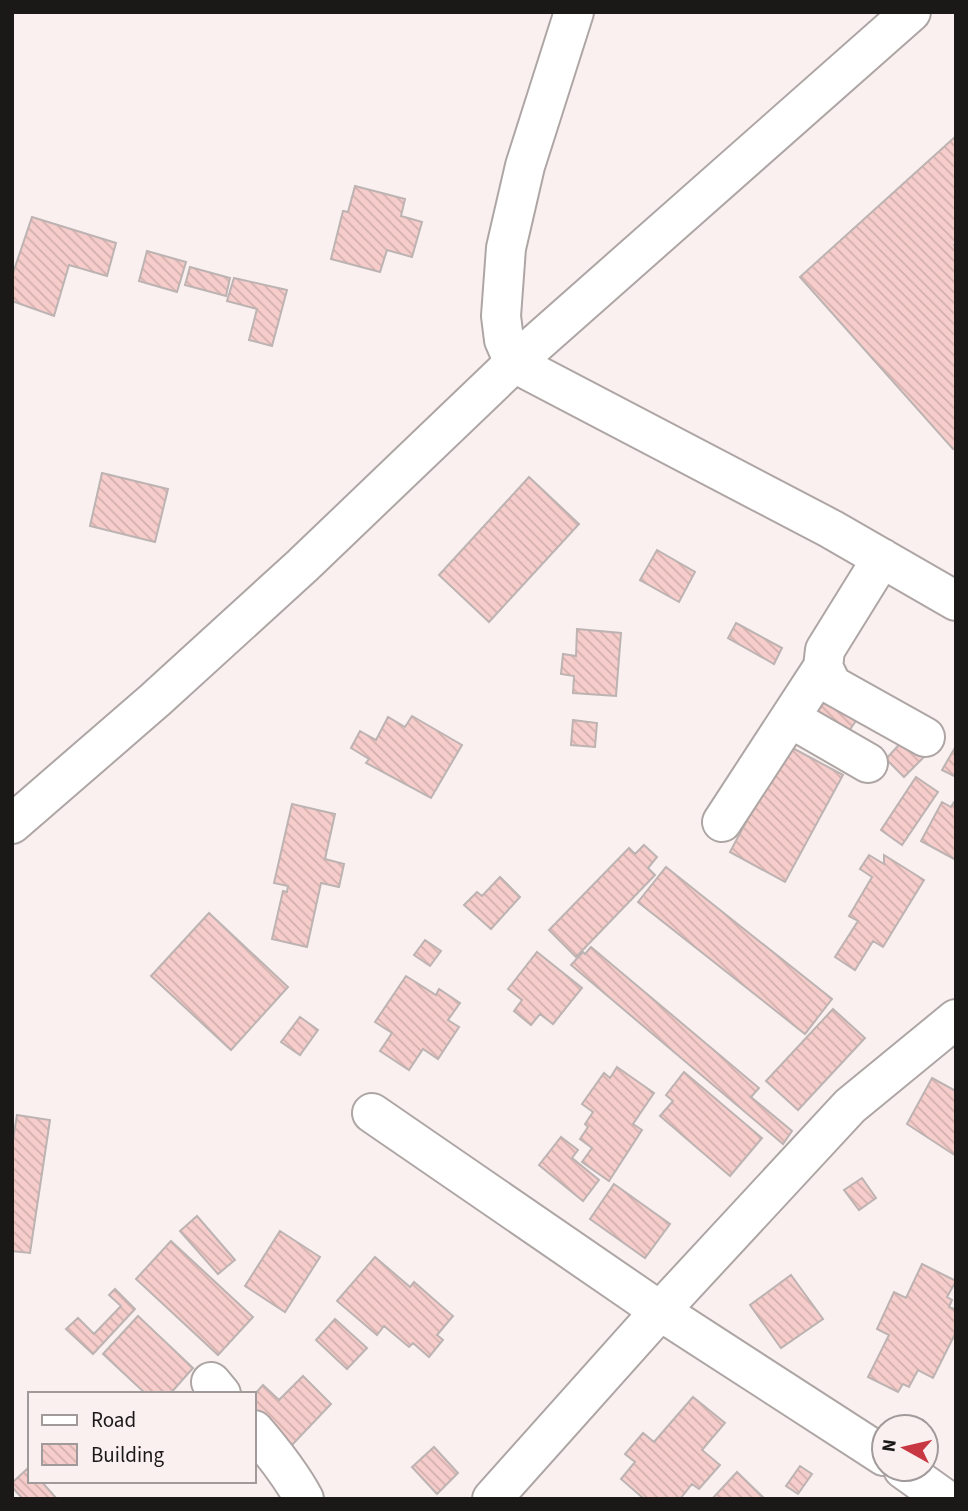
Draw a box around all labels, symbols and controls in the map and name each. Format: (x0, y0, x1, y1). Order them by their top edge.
legend (28, 1392, 256, 1483)
text: Road (91, 1405, 136, 1435)
north arrow (870, 1413, 940, 1483)
text: N (875, 1438, 904, 1454)
text: Building (91, 1440, 165, 1470)

